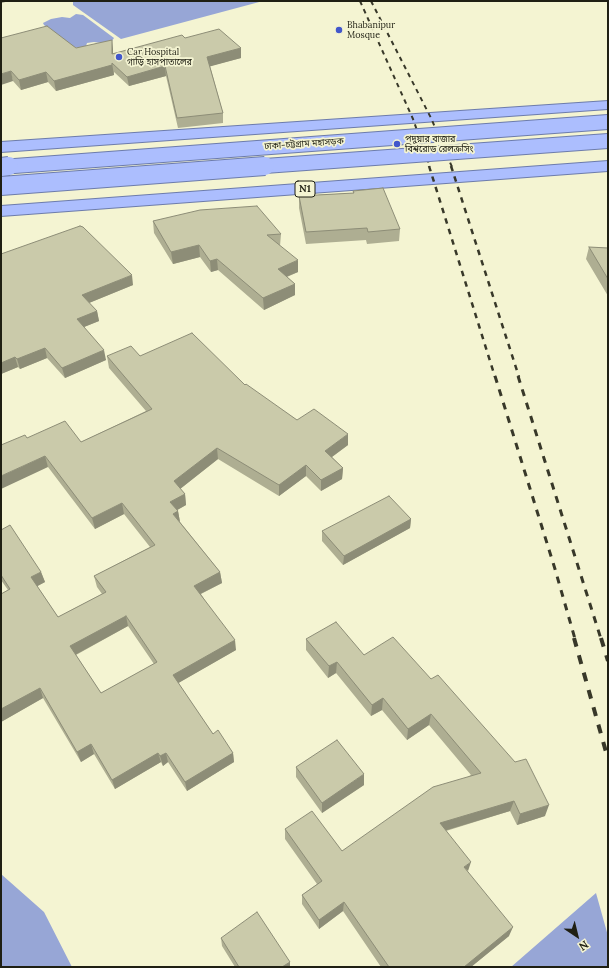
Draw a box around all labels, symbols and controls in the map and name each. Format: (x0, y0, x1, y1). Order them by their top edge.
place label: Bhabanipur Mosque (347, 20, 395, 41)
marker: Bhabanipur Mosque (334, 25, 344, 35)
place label: Car Hospital গাড়ি হাসপাতালের (127, 47, 192, 68)
marker: Car Hospital গাড়ি হাসপাতালের (114, 52, 124, 62)
place label: পদুয়ার বাজার বিশ্বরোড রেলক্রসিং (405, 134, 474, 155)
street label: ঢাকা-চট্টগ্রাম মহাসড়ক (264, 136, 344, 152)
marker: পদুয়ার বাজার বিশ্বরোড রেলক্রসিং (392, 139, 402, 149)
road number: N1 (295, 181, 315, 197)
north arrow (557, 916, 597, 956)
text: N (576, 938, 591, 954)

